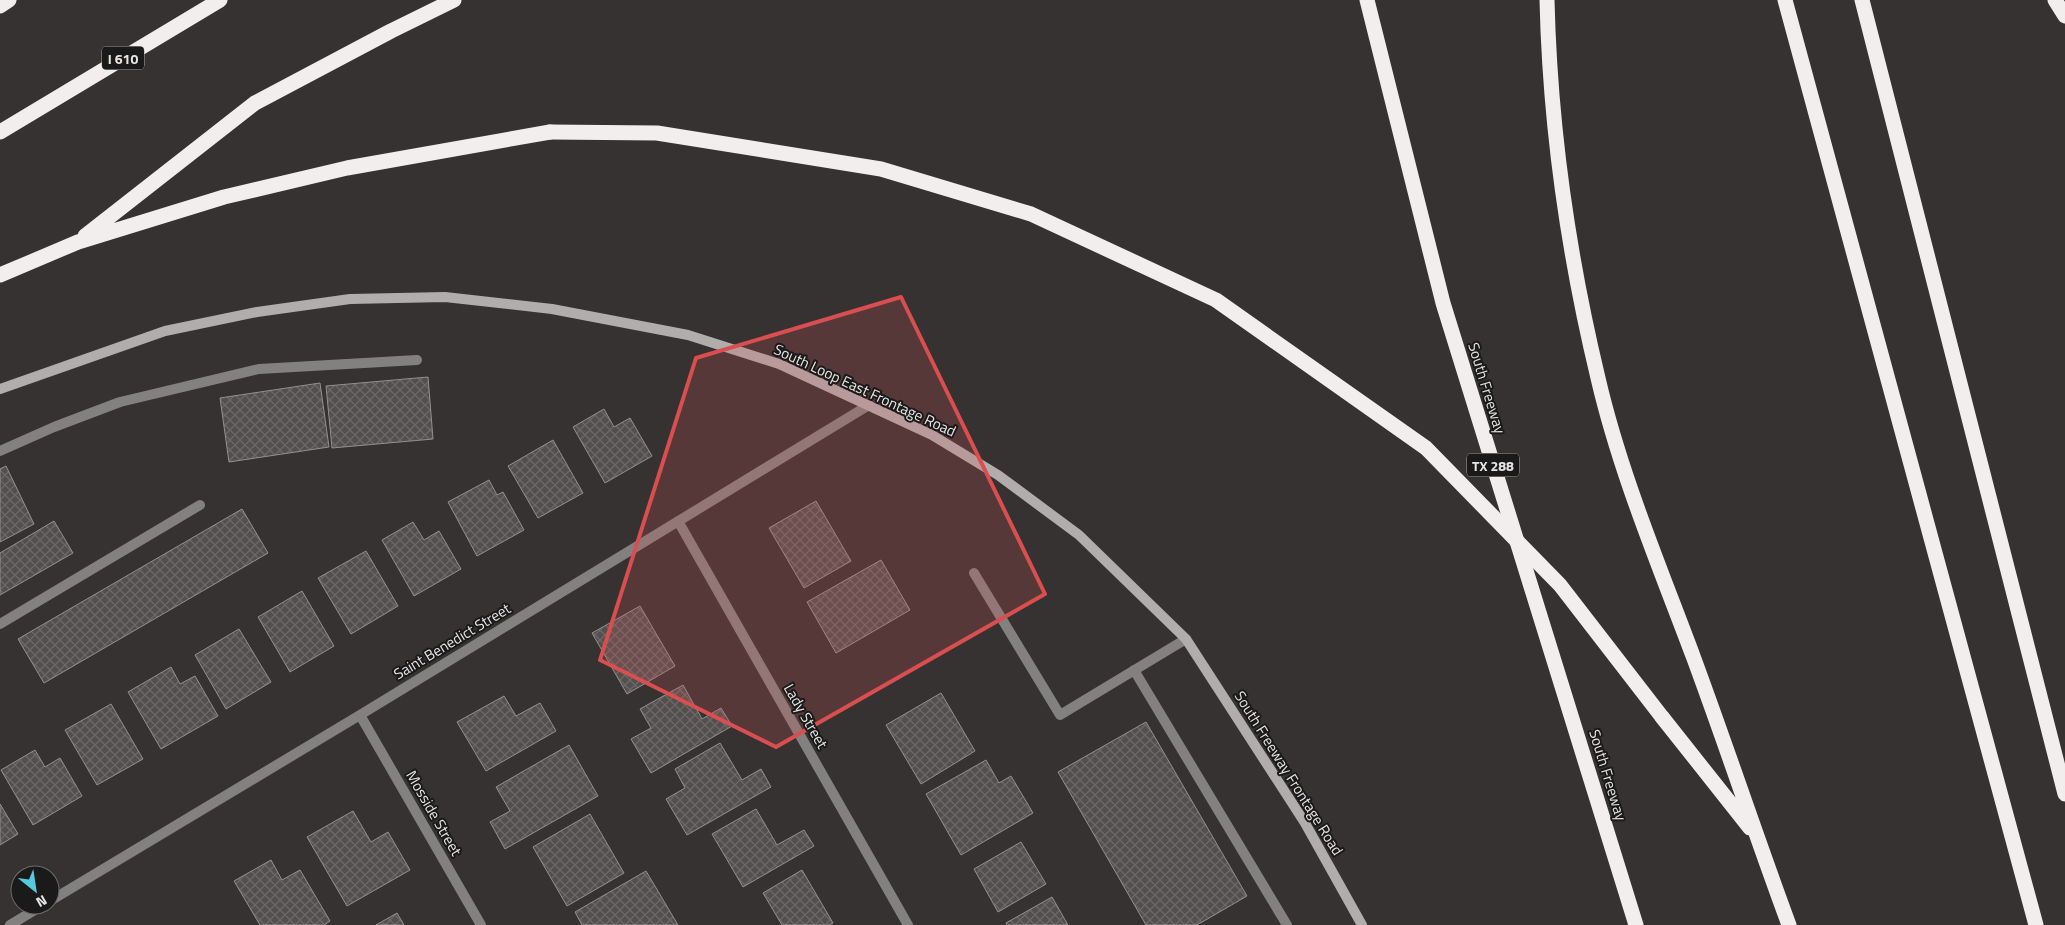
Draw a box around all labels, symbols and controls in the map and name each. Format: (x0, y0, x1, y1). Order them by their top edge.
road number: I 610 (102, 46, 144, 70)
street label: South Loop East Frontage Road (770, 338, 960, 442)
street label: South Freeway (1462, 340, 1512, 436)
road number: TX 288 (1467, 454, 1519, 476)
street label: Saint Benedict Street (389, 597, 516, 685)
street label: Lady Street (778, 679, 834, 753)
street label: South Freeway Frontage Road (1229, 686, 1349, 860)
street label: South Freeway (1583, 727, 1633, 823)
street label: Mosside Street (400, 766, 468, 861)
north arrow (10, 865, 60, 915)
text: N (32, 890, 51, 913)

